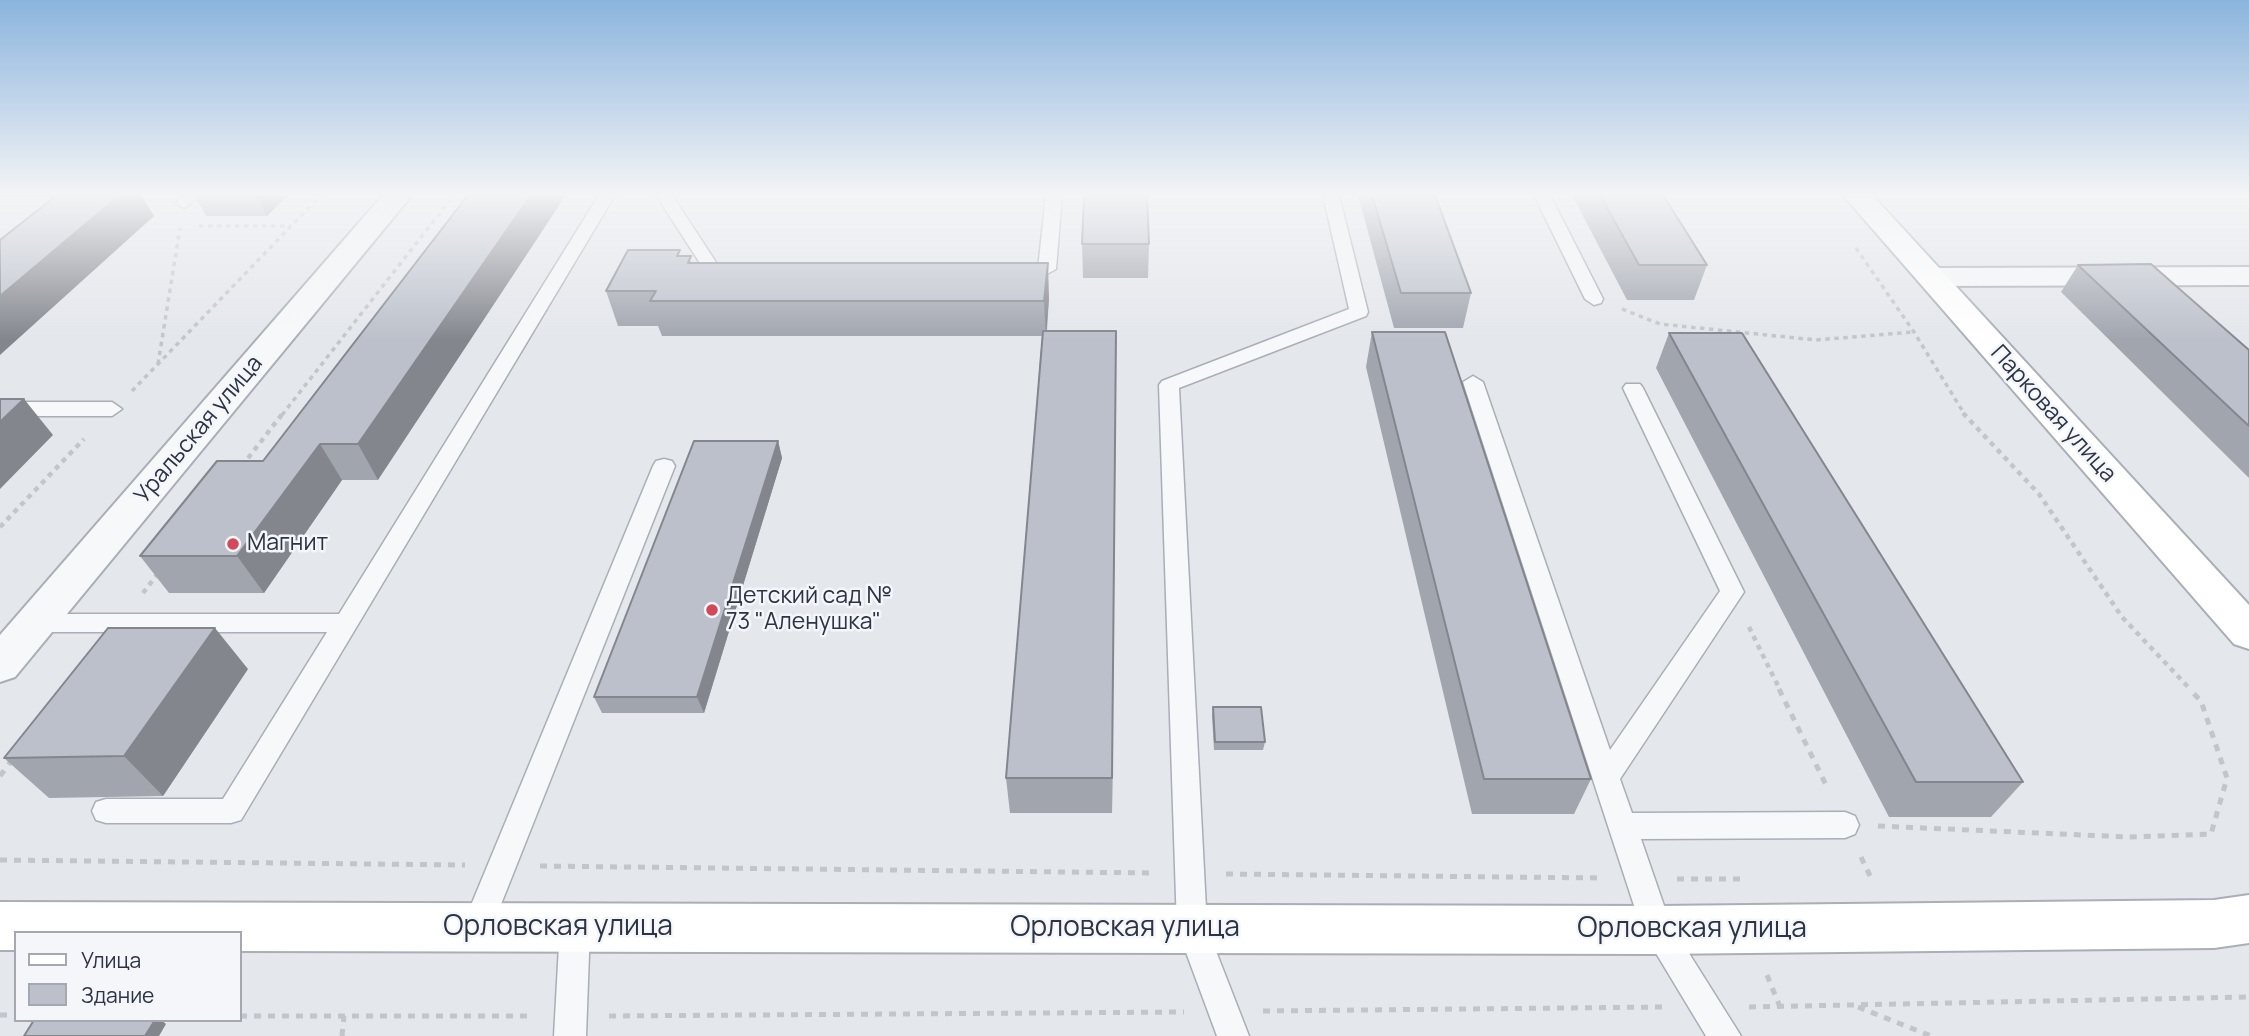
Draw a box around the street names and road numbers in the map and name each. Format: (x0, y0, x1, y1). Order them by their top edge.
street label: Парковая улица (1984, 340, 2122, 488)
street label: Уральская улица (129, 350, 269, 510)
street label: Орловская улица (443, 910, 673, 944)
street label: Орловская улица (1010, 911, 1240, 945)
street label: Орловская улица (1577, 912, 1807, 946)

